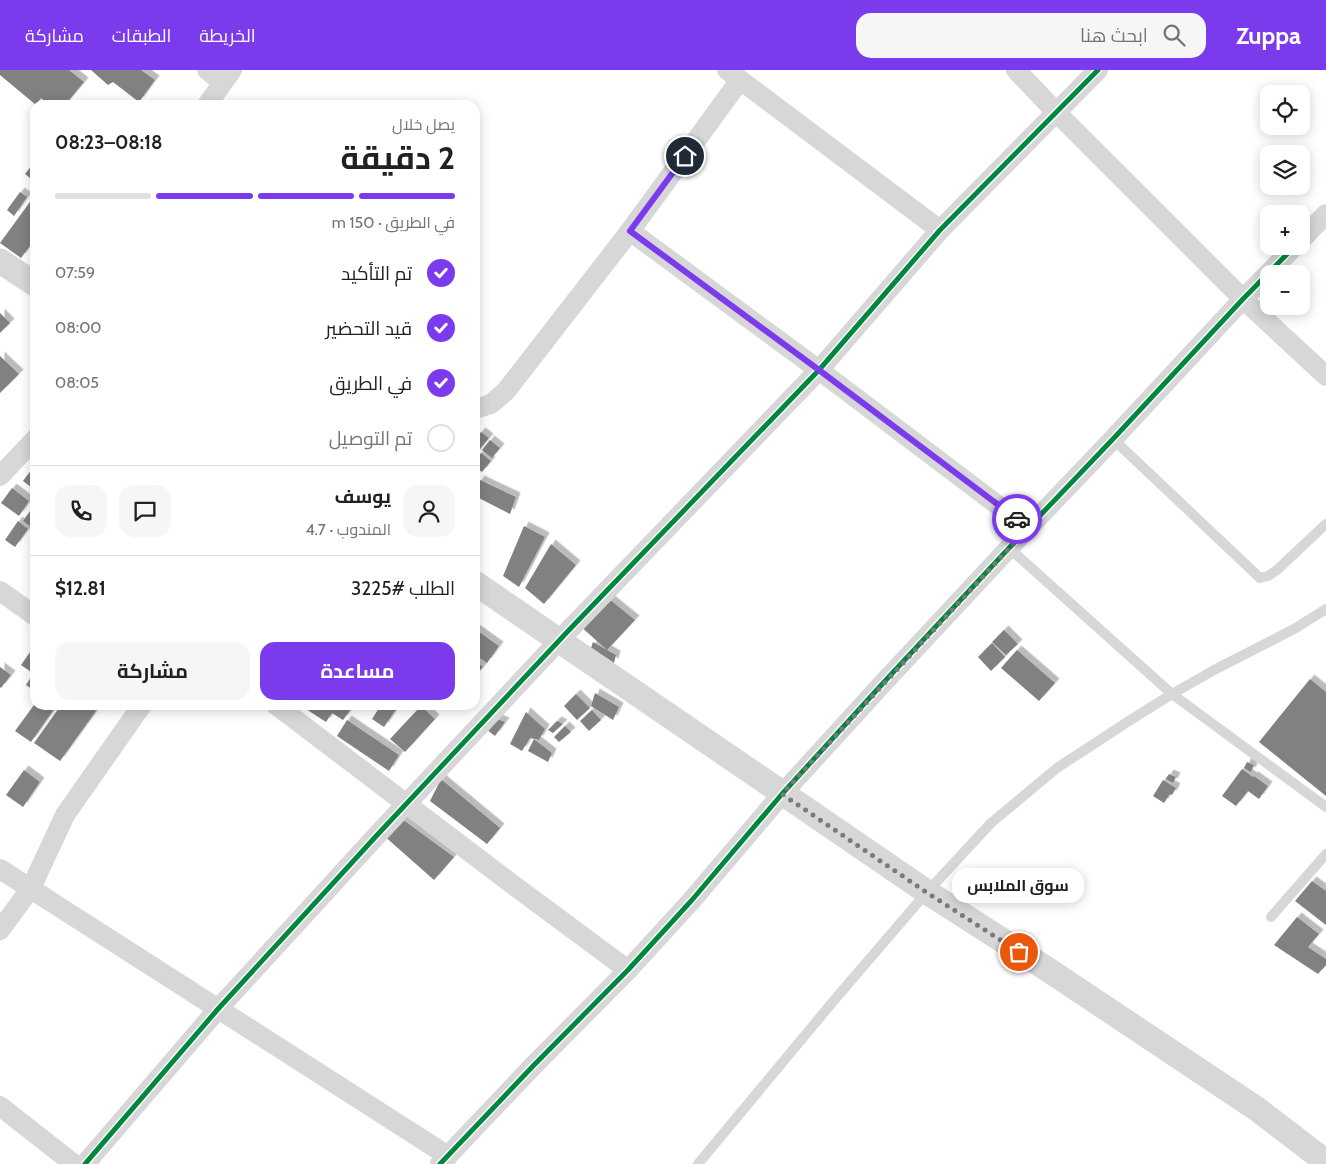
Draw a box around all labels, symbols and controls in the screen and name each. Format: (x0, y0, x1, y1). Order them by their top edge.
search box (856, 13, 1206, 58)
icon: search (1160, 21, 1188, 49)
text: Zuppa (1236, 21, 1301, 50)
text: ابحث هنا (1080, 24, 1148, 47)
text: مشاركة (25, 25, 84, 47)
text: الطبقات (112, 25, 171, 47)
text: الخريطة (199, 25, 256, 47)
map controls (1260, 85, 1310, 315)
button: locate (1260, 85, 1310, 135)
text: يصل خلال (392, 115, 455, 134)
text: 08:18–08:23 (55, 131, 163, 154)
pin (664, 135, 706, 177)
text: 2 دقيقة (340, 138, 455, 177)
icon: home (671, 142, 699, 170)
button: layers (1260, 145, 1310, 195)
button: + (1260, 205, 1310, 255)
text: في الطريق · 150 m (332, 213, 455, 232)
icon: check (427, 259, 455, 287)
text: تم التأكيد (341, 262, 412, 285)
text: 07:59 (55, 263, 95, 282)
button: − (1260, 265, 1310, 315)
icon: check (427, 314, 455, 342)
text: قيد التحضير (326, 317, 412, 340)
text: 08:00 (55, 318, 102, 337)
icon: check (427, 369, 455, 397)
text: في الطريق (329, 372, 412, 395)
text: 08:05 (55, 373, 99, 392)
text: تم التوصيل (329, 427, 412, 450)
button: phone (55, 485, 107, 537)
button: chat (119, 485, 171, 537)
text: يوسف (335, 485, 391, 508)
button: person (403, 485, 455, 537)
courier (992, 494, 1042, 544)
icon: car (1003, 505, 1031, 533)
text: المندوب · 4.7 (305, 520, 391, 539)
text: $12.81 (55, 577, 106, 600)
text: الطلب #3225 (351, 577, 455, 600)
button: مشاركة (55, 642, 250, 700)
button: مساعدة (260, 642, 455, 700)
callout: سوق الملابس (953, 867, 1085, 902)
text: سوق الملابس (967, 876, 1069, 895)
pin (998, 931, 1040, 973)
icon: bag (1005, 938, 1033, 966)

